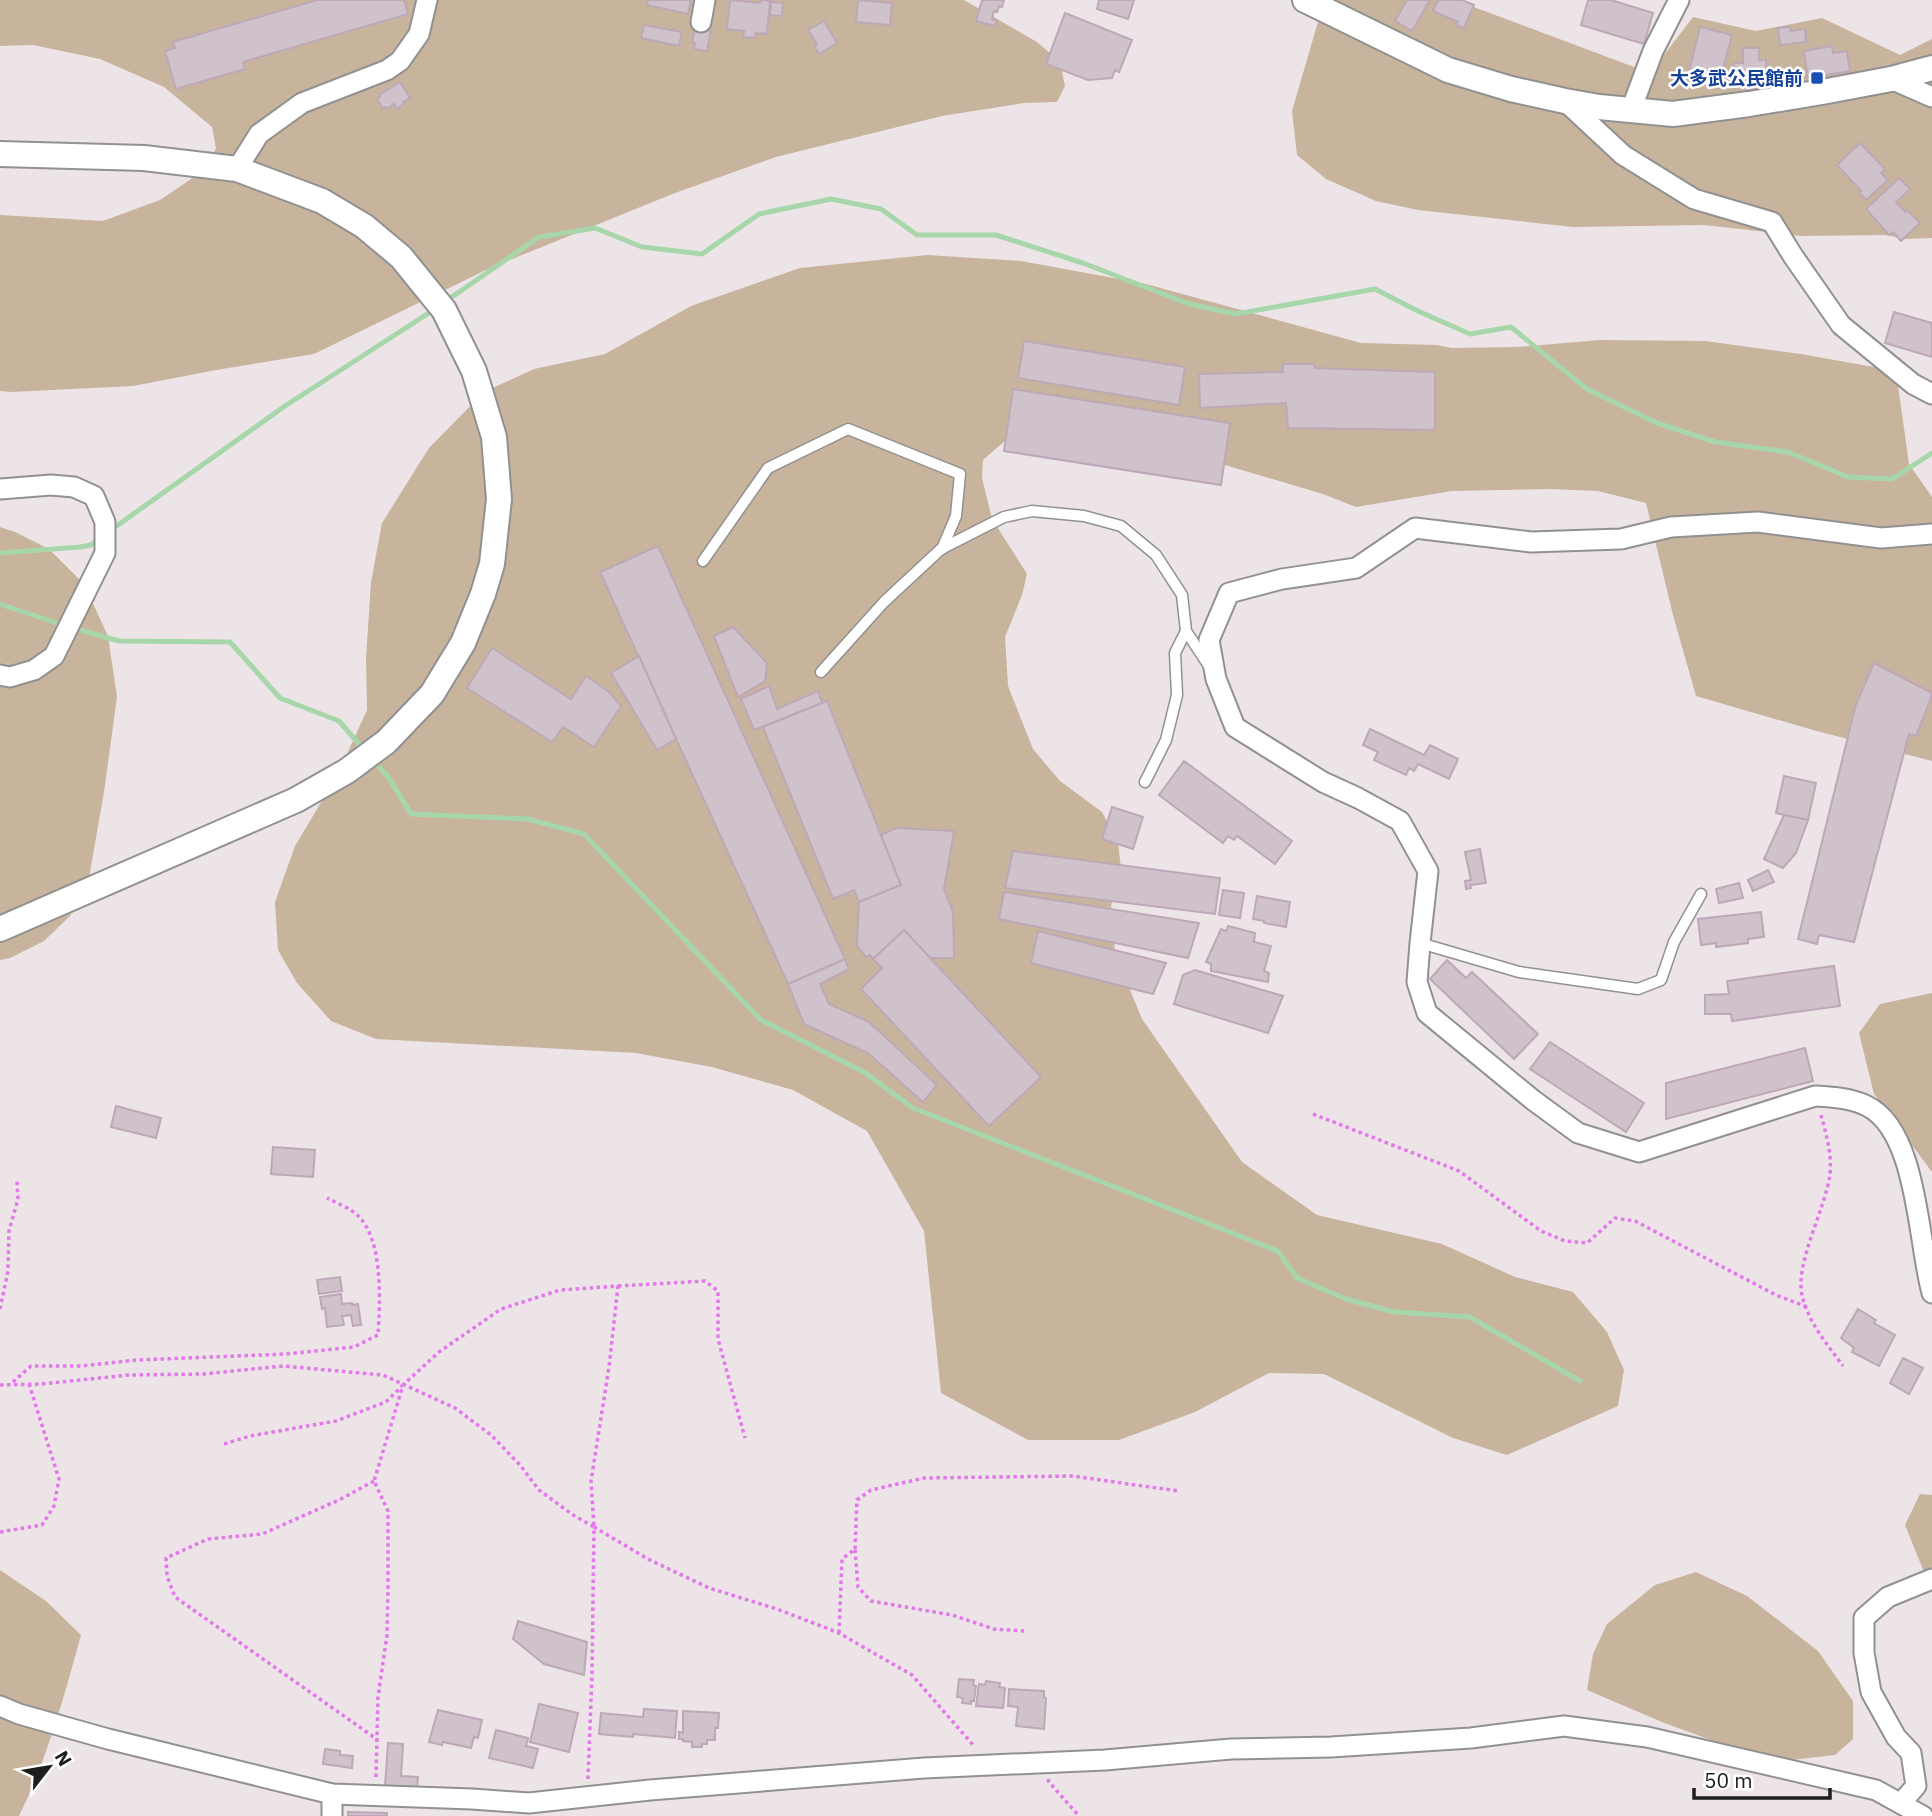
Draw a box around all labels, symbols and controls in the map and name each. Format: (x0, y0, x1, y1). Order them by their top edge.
place label: 大多武公民館前 (1670, 66, 1803, 90)
marker: 大多武公民館前 (1809, 70, 1825, 86)
north arrow (14, 1732, 84, 1802)
text: N (50, 1746, 77, 1770)
scale bar (1694, 1756, 1830, 1800)
text: 50 m (1704, 1766, 1753, 1794)

